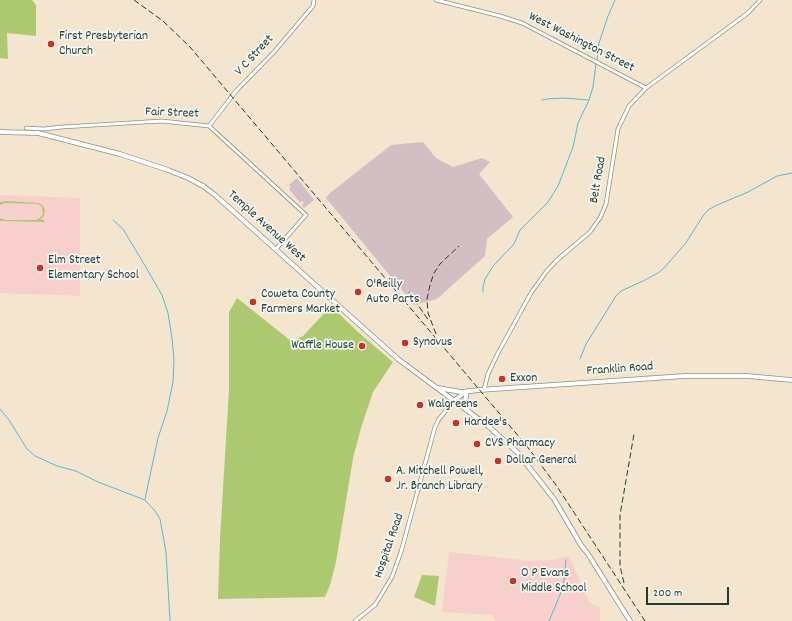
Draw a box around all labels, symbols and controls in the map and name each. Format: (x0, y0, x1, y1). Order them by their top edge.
street label: West Washington Street (525, 10, 637, 76)
place label: First Presbyterian Church (59, 29, 148, 60)
street label: V C Street (232, 32, 278, 80)
marker: First Presbyterian Church (46, 39, 56, 49)
street label: Fair Street (145, 105, 199, 123)
street label: Belt Road (587, 155, 611, 205)
street label: Temple Avenue West (224, 188, 308, 266)
place label: Elm Street Elementary School (48, 253, 139, 284)
marker: Elm Street Elementary School (35, 263, 45, 273)
place label: O'Reilly Auto Parts (366, 277, 419, 308)
place label: Coweta County Farmers Market (261, 287, 340, 318)
marker: O'Reilly Auto Parts (353, 287, 363, 297)
marker: Coweta County Farmers Market (248, 297, 258, 307)
place label: Synovus (413, 335, 452, 351)
place label: Waffle House (291, 338, 354, 354)
marker: Synovus (400, 338, 410, 348)
marker: Waffle House (357, 341, 367, 351)
street label: Franklin Road (586, 360, 654, 380)
place label: Exxon (510, 371, 537, 387)
marker: Exxon (497, 374, 507, 384)
place label: Walgreens (428, 397, 478, 413)
marker: Walgreens (415, 400, 425, 410)
place label: Hardee's (464, 415, 507, 431)
marker: Hardee's (451, 418, 461, 428)
place label: CVS Pharmacy (485, 436, 555, 452)
marker: CVS Pharmacy (472, 439, 482, 449)
place label: Dollar General (506, 453, 577, 469)
marker: Dollar General (493, 456, 503, 466)
place label: A. Mitchell Powell, Jr. Branch Library (396, 464, 484, 495)
marker: A. Mitchell Powell, Jr. Branch Library (383, 474, 393, 484)
street label: Hospital Road (372, 512, 408, 580)
place label: O P Evans Middle School (521, 566, 587, 597)
marker: O P Evans Middle School (508, 576, 518, 586)
scale bar (648, 579, 731, 605)
text: 200 m (653, 585, 682, 602)

